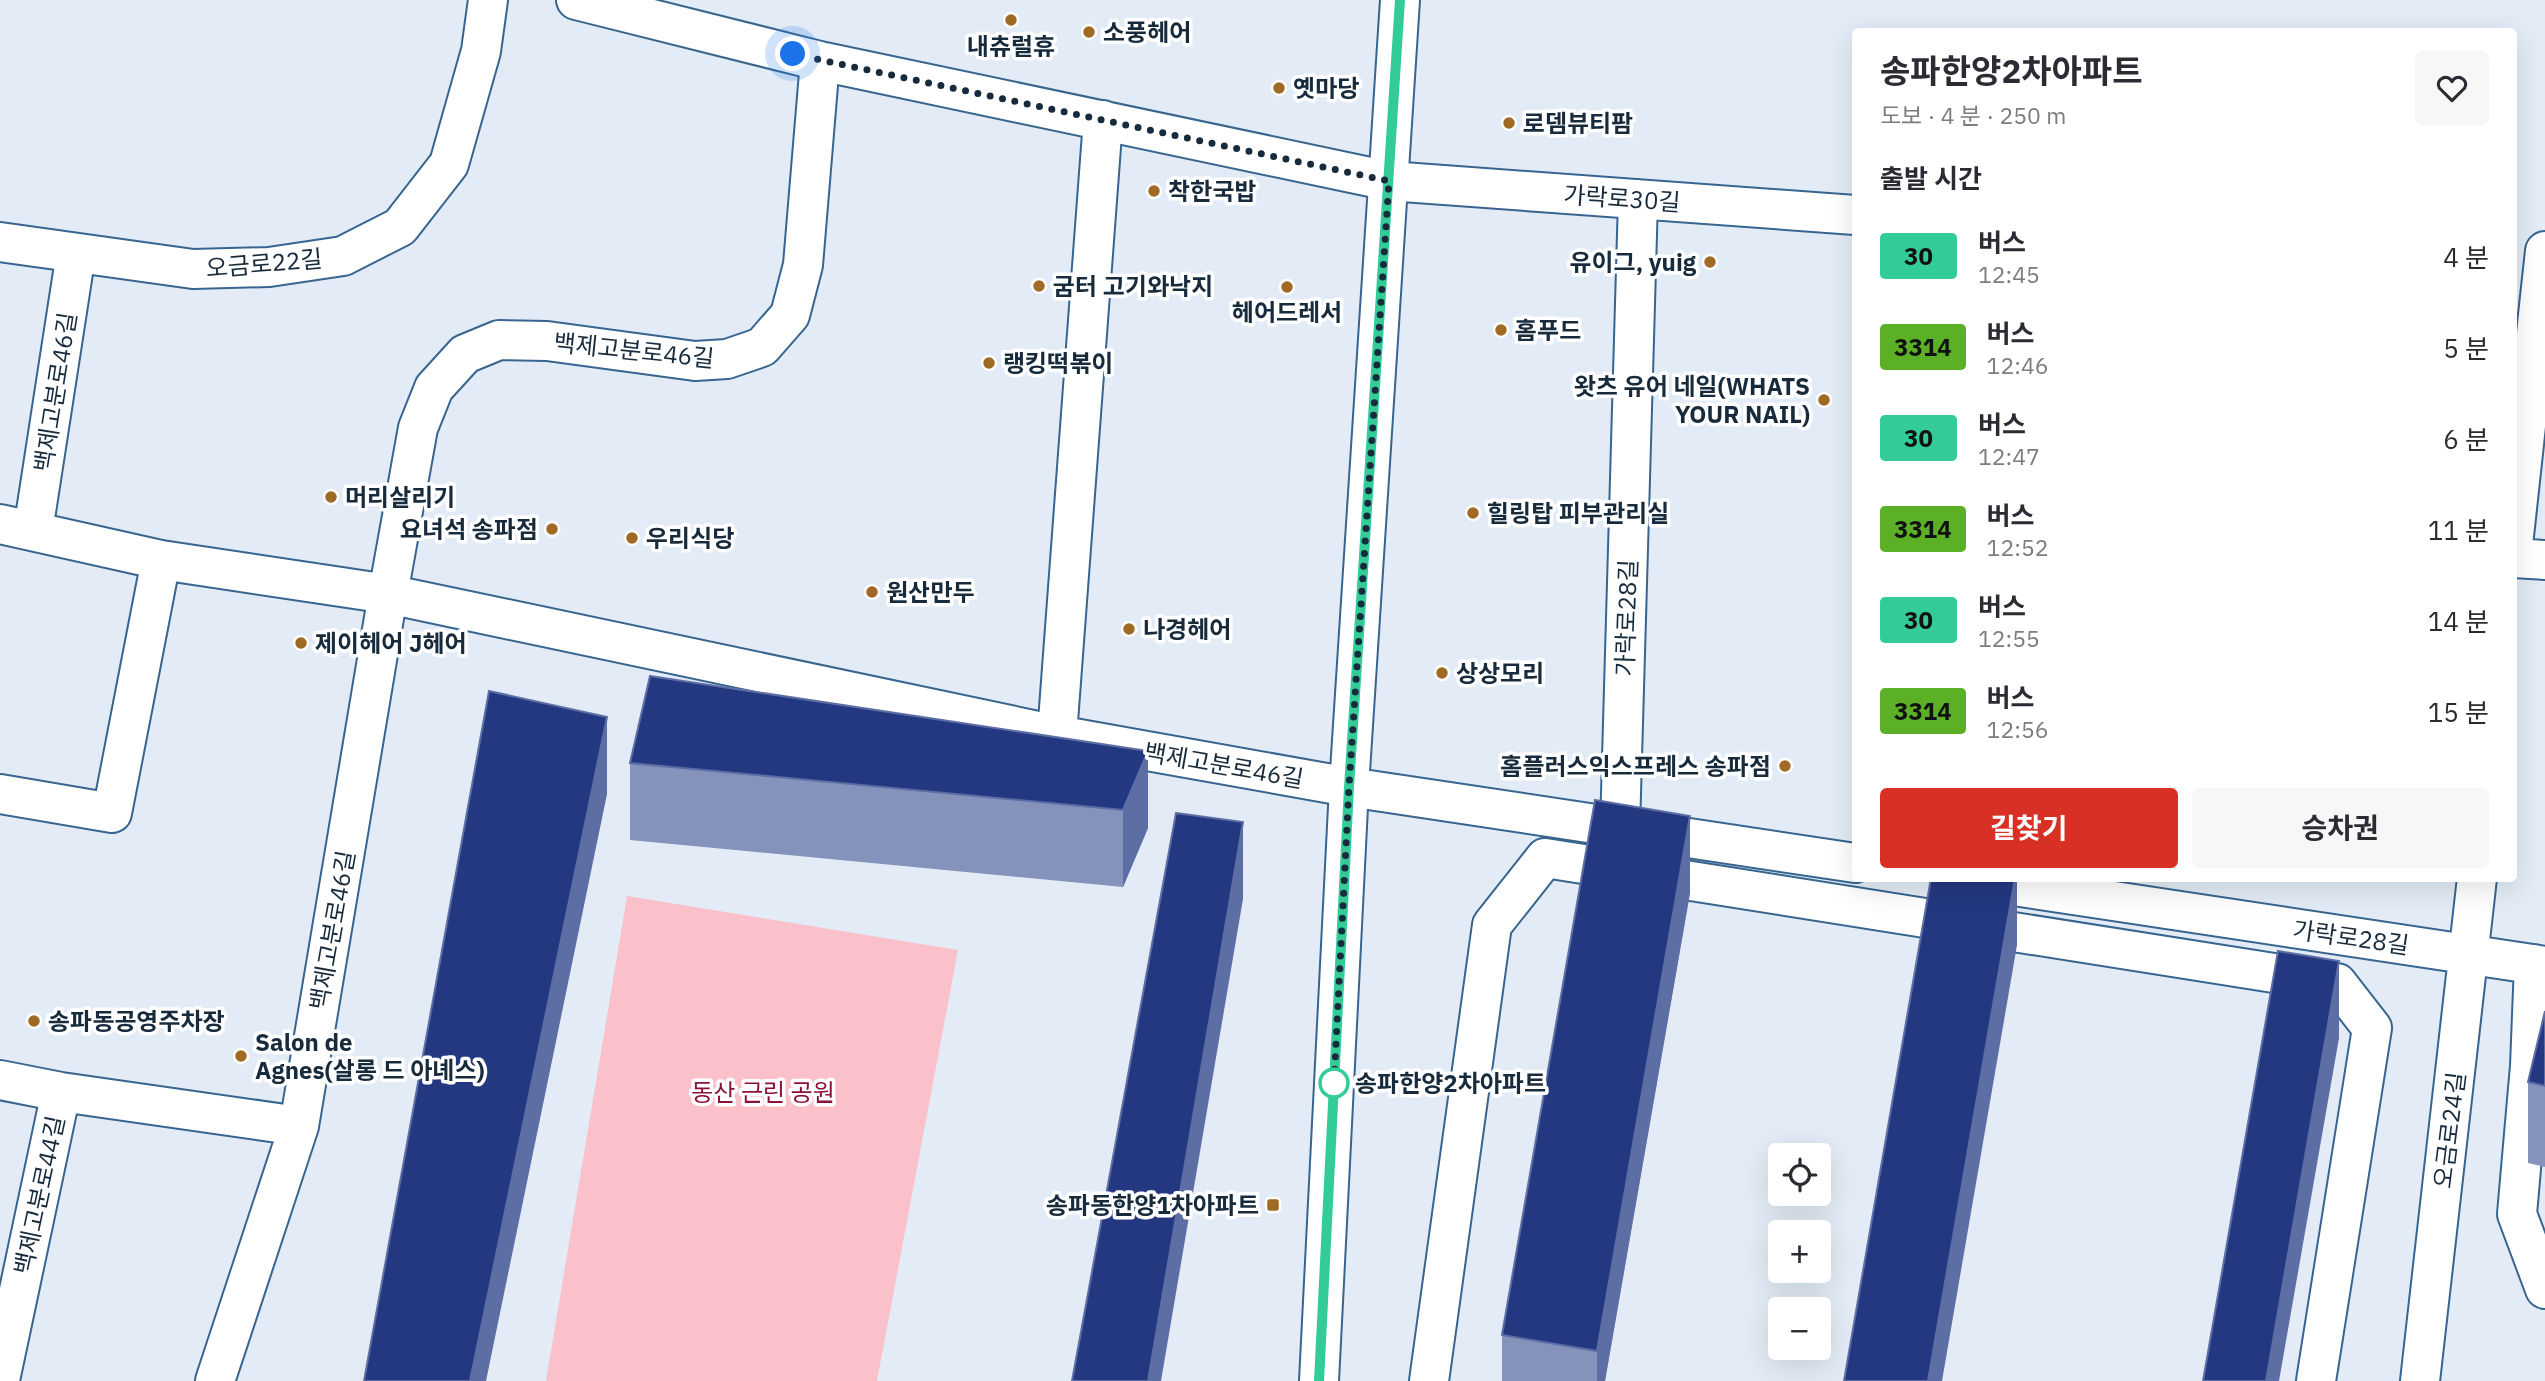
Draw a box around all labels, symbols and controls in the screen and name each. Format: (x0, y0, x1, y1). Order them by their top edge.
marker: 내츄럴휴 (1003, 12, 1019, 28)
place label: 소풍헤어 (1103, 16, 1191, 48)
marker: 소풍헤어 (1081, 24, 1097, 40)
place label: 내츄럴휴 (967, 30, 1055, 62)
your location (775, 36, 810, 71)
text: 송파한양2차아파트 (1880, 49, 2143, 92)
button: heart (2415, 51, 2489, 125)
place label: 옛마당 (1293, 72, 1359, 104)
marker: 옛마당 (1271, 80, 1287, 96)
text: 도보 · 4 분 · 250 m (1880, 100, 2066, 130)
place label: 로뎀뷰티팜 (1523, 107, 1633, 139)
marker: 로뎀뷰티팜 (1501, 115, 1517, 131)
text: 출발 시간 (1880, 161, 1982, 195)
place label: 착한국밥 (1168, 175, 1256, 207)
street label: 가락로30길 (1562, 178, 1682, 218)
marker: 착한국밥 (1146, 183, 1162, 199)
text: 버스 (1978, 225, 2026, 259)
text: 30 (1904, 240, 1933, 272)
text: 4 분 (2443, 240, 2489, 274)
street label: 오금로22길 (204, 242, 324, 284)
place label: 유이그, yuig (1569, 246, 1697, 278)
marker: 유이그, yuig (1702, 254, 1718, 270)
text: 12:45 (1978, 259, 2040, 289)
place label: 굼터 고기와낙지 (1053, 270, 1213, 302)
marker: 굼터 고기와낙지 (1031, 278, 1047, 294)
marker: 헤어드레서 (1279, 279, 1295, 295)
place label: 헤어드레서 (1232, 296, 1342, 328)
street label: 백제고분로46길 (27, 310, 83, 474)
place label: 홈푸드 (1515, 314, 1581, 346)
text: 버스 (1987, 316, 2034, 350)
marker: 홈푸드 (1493, 322, 1509, 338)
street label: 백제고분로46길 (552, 326, 716, 374)
text: 3314 (1894, 331, 1952, 363)
text: 5 분 (2443, 331, 2489, 365)
place label: 랭킹떡볶이 (1003, 347, 1113, 379)
text: 12:46 (1987, 350, 2049, 380)
marker: 랭킹떡볶이 (981, 355, 997, 371)
place label: 왓츠 유어 네일(WHATS YOUR NAIL) (1574, 370, 1810, 430)
marker: 왓츠 유어 네일(WHATS YOUR NAIL) (1816, 392, 1832, 408)
text: 버스 (1978, 407, 2026, 441)
text: 30 (1904, 422, 1933, 454)
text: 6 분 (2443, 422, 2489, 456)
text: 12:47 (1978, 441, 2040, 471)
place label: 머리살리기 (345, 481, 455, 513)
marker: 머리살리기 (323, 489, 339, 505)
place label: 힐링탑 피부관리실 (1487, 497, 1669, 529)
text: 버스 (1987, 498, 2034, 532)
marker: 힐링탑 피부관리실 (1465, 505, 1481, 521)
place label: 요녀석 송파점 (400, 513, 538, 545)
text: 3314 (1894, 513, 1952, 545)
text: 11 분 (2428, 513, 2489, 547)
marker: 요녀석 송파점 (544, 521, 560, 537)
place label: 우리식당 (646, 522, 734, 554)
marker: 우리식당 (624, 530, 640, 546)
text: 12:52 (1987, 532, 2049, 562)
street label: 가락로28길 (1608, 559, 1644, 677)
place label: 원산만두 (886, 576, 974, 608)
marker: 원산만두 (864, 584, 880, 600)
text: 버스 (1978, 589, 2026, 623)
text: 30 (1904, 604, 1933, 636)
text: 14 분 (2428, 604, 2489, 638)
place label: 나경헤어 (1143, 613, 1231, 645)
marker: 나경헤어 (1121, 621, 1137, 637)
text: 12:55 (1978, 623, 2040, 653)
place label: 제이헤어 J헤어 (315, 627, 467, 659)
marker: 제이헤어 J헤어 (293, 635, 309, 651)
place label: 상상모리 (1456, 657, 1544, 689)
marker: 상상모리 (1434, 665, 1450, 681)
text: 버스 (1987, 680, 2034, 714)
text: 3314 (1894, 695, 1952, 727)
text: 15 분 (2428, 695, 2489, 729)
text: 12:56 (1987, 714, 2049, 744)
street label: 백제고분로46길 (1142, 735, 1306, 795)
place label: 홈플러스익스프레스 송파점 (1500, 750, 1771, 782)
marker: 홈플러스익스프레스 송파점 (1777, 758, 1793, 774)
button: 길찾기 (1880, 788, 2178, 868)
button: 승차권 (2192, 788, 2489, 868)
street label: 백제고분로46길 (302, 848, 362, 1012)
street label: 가락로28길 (2291, 913, 2411, 961)
place label: 송파동공영주차장 (48, 1005, 225, 1037)
marker: 송파동공영주차장 (26, 1013, 42, 1029)
place label: Salon de Agnes(살롱 드 아녜스) (255, 1026, 485, 1086)
marker: Salon de Agnes(살롱 드 아녜스) (233, 1048, 249, 1064)
place label: 송파한양2차아파트 (1355, 1067, 1546, 1099)
marker: 송파한양2차아파트 (1319, 1068, 1349, 1098)
street label: 오금로24길 (2426, 1070, 2472, 1190)
park label: 동산 근린 공원 (691, 1076, 835, 1108)
street label: 백제고분로44길 (7, 1113, 71, 1277)
map controls (1768, 1143, 1831, 1360)
button: locate (1768, 1143, 1831, 1206)
place label: 송파동한양1차아파트 (1046, 1189, 1259, 1221)
marker: 송파동한양1차아파트 (1265, 1197, 1281, 1213)
button: + (1768, 1220, 1831, 1283)
button: − (1768, 1297, 1831, 1360)

